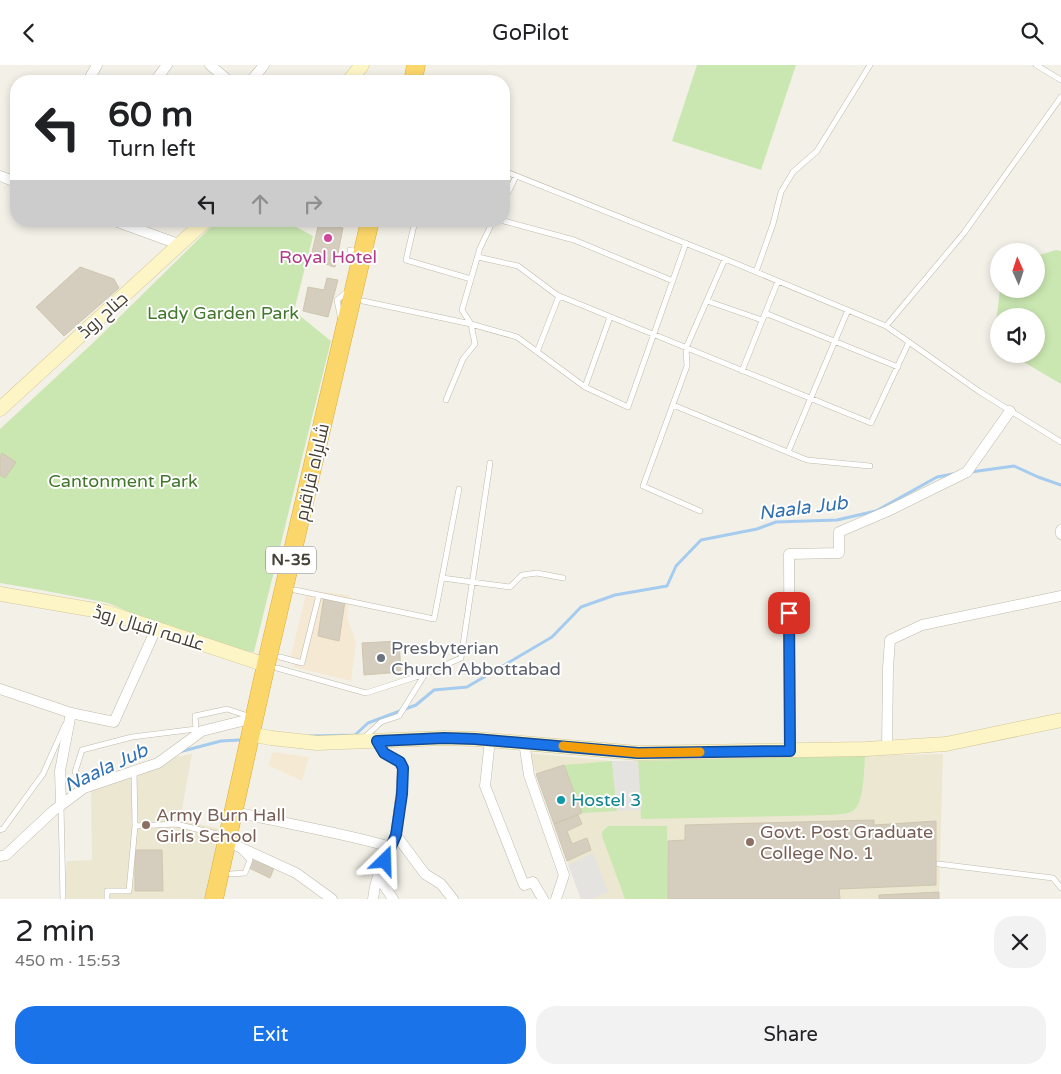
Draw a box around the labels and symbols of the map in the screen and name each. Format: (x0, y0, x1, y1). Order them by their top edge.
marker: Royal Hotel (322, 232, 334, 244)
north arrow (990, 243, 1045, 297)
place label: Royal Hotel (279, 246, 377, 268)
street label: جناح روڈ (74, 287, 133, 344)
park label: Lady Garden Park (147, 302, 299, 324)
street label: شاہراہ قراقرم (290, 421, 335, 523)
park label: Cantonment Park (48, 470, 198, 492)
water label: Naala Jub (757, 492, 850, 524)
road number: N-35 (266, 547, 316, 573)
pin (768, 592, 810, 634)
street label: علامہ اقبال روڈ (90, 601, 208, 655)
place label: Presbyterian Church Abbottabad (391, 637, 561, 680)
marker: Presbyterian Church Abbottabad (375, 652, 387, 664)
water label: Naala Jub (61, 739, 152, 797)
place label: Hostel 3 (571, 789, 641, 811)
marker: Hostel 3 (555, 794, 567, 806)
place label: Army Burn Hall Girls School (156, 804, 285, 847)
marker: Army Burn Hall Girls School (140, 819, 152, 831)
place label: Govt. Post Graduate College No. 1 (760, 821, 933, 864)
position arrow (358, 834, 410, 886)
marker: Govt. Post Graduate College No. 1 (744, 836, 756, 848)

